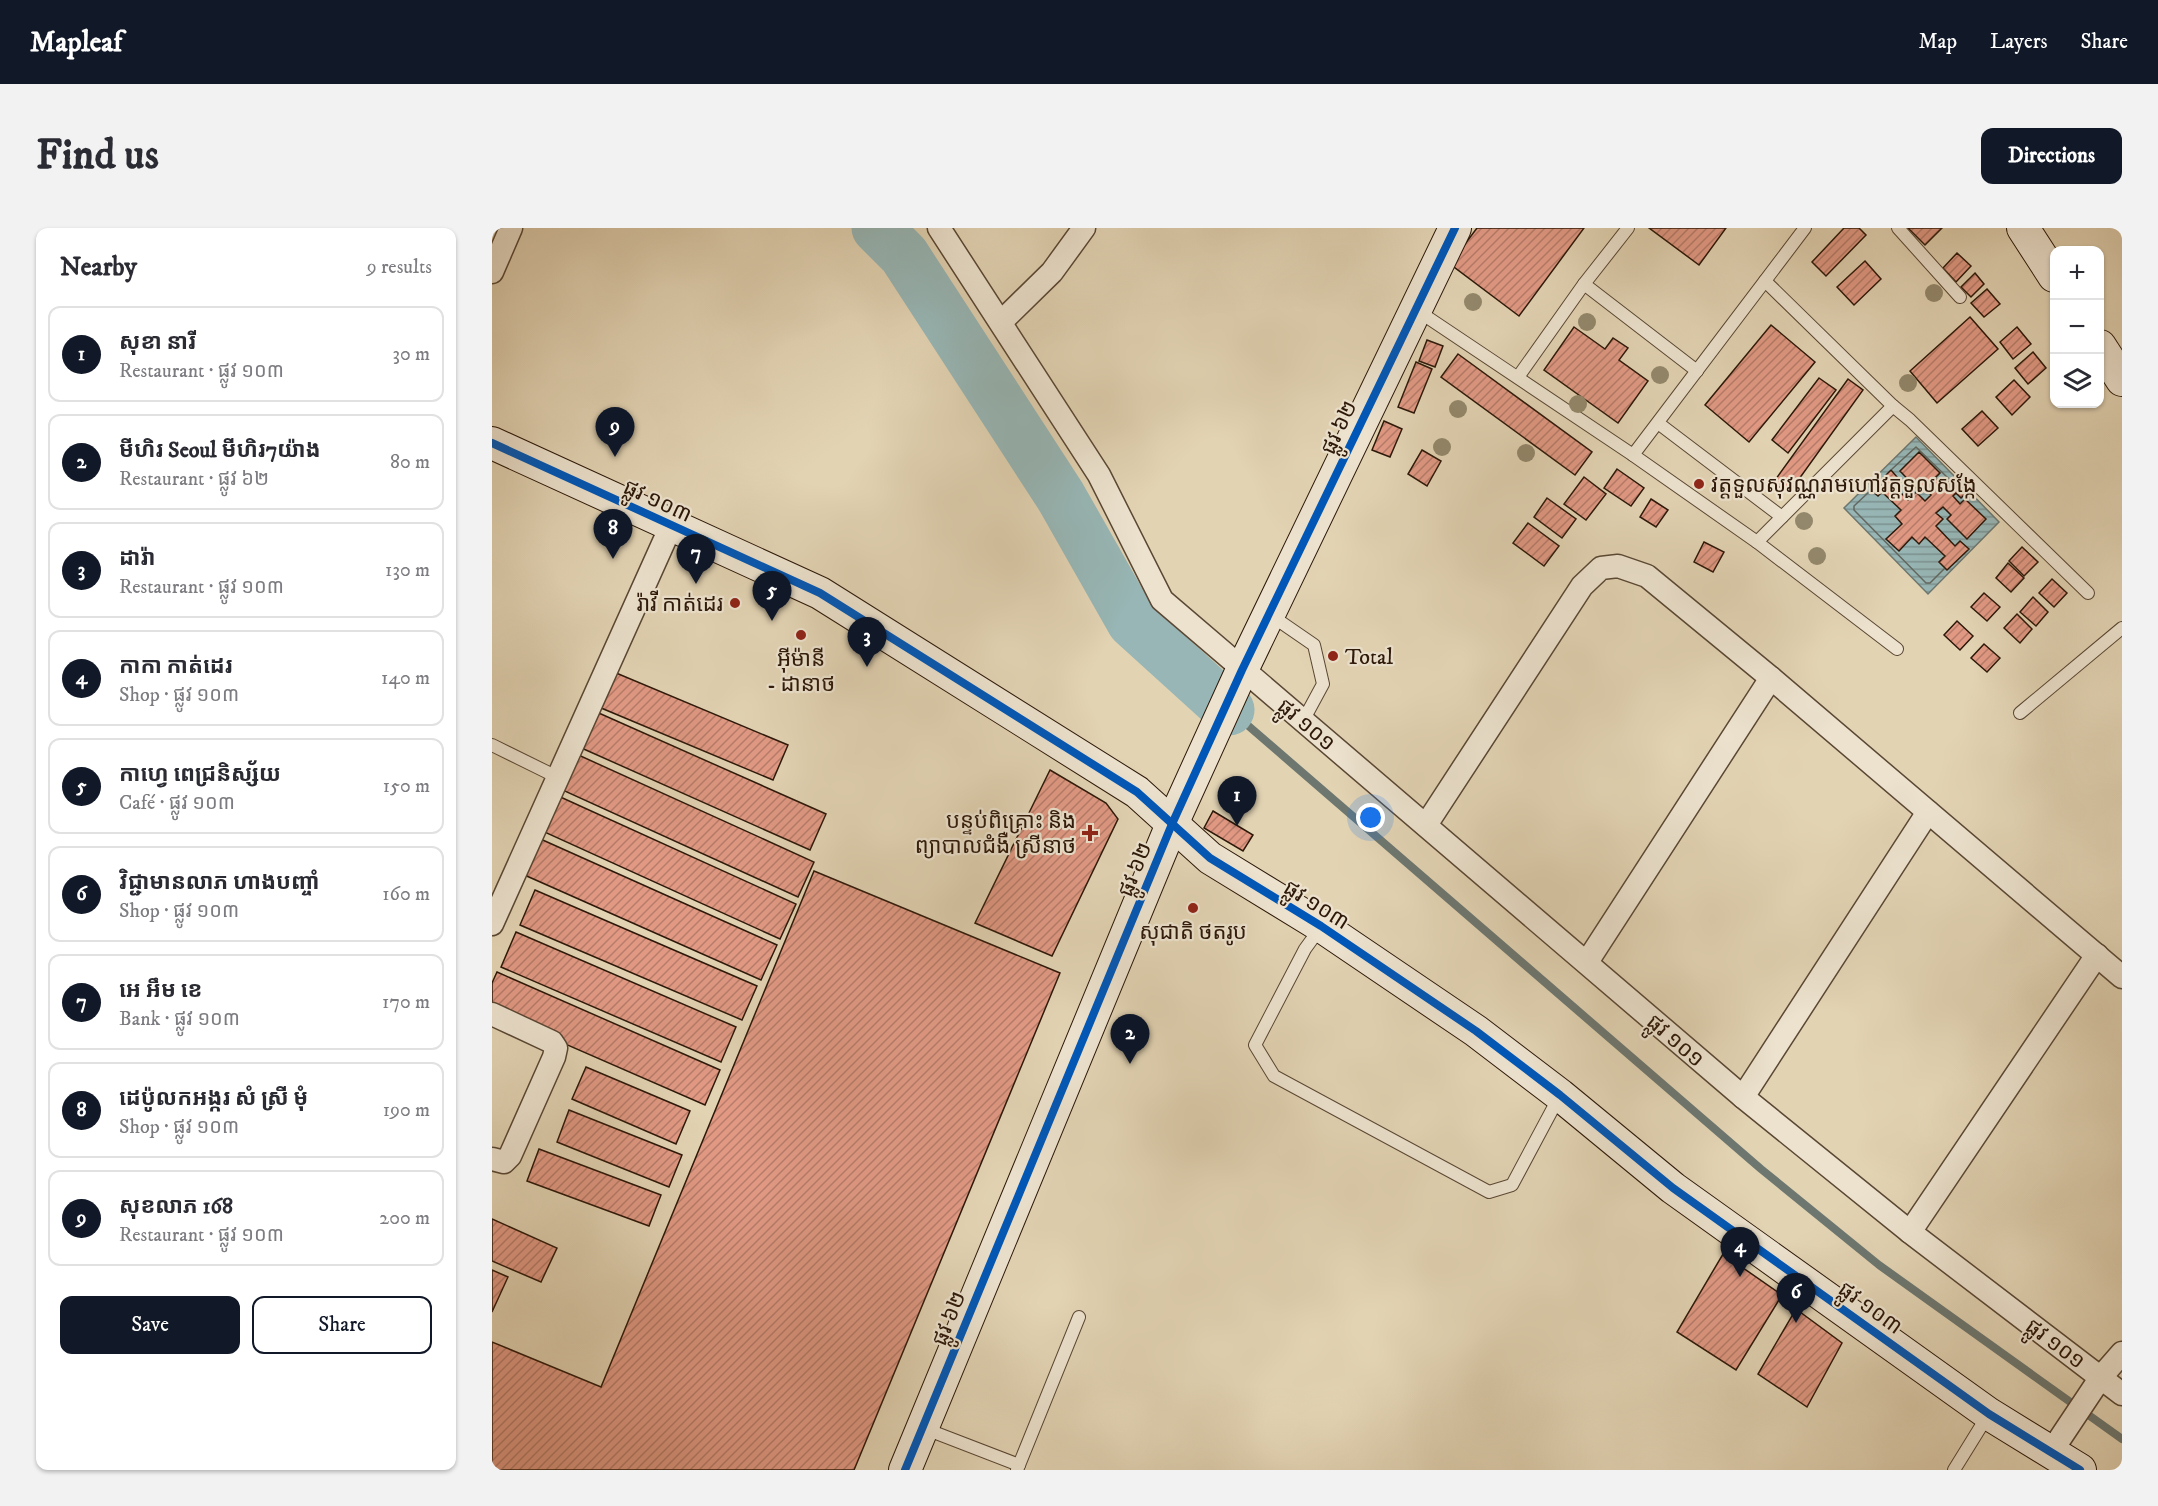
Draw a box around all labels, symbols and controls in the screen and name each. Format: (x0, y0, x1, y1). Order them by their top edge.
text: Mapleaf (30, 25, 122, 60)
text: Map (1918, 29, 1957, 55)
text: Layers (1990, 29, 2048, 55)
text: Share (2081, 29, 2128, 55)
button: Directions (1981, 128, 2122, 184)
text: Find us (36, 130, 159, 182)
map controls (2050, 246, 2104, 408)
button: + (2050, 246, 2104, 300)
text: Nearby (60, 251, 137, 284)
text: 9 results (367, 255, 432, 280)
button: − (2050, 300, 2104, 354)
text: សុខា នារី (119, 329, 196, 356)
text: 1 (78, 342, 85, 367)
text: 30 m (392, 342, 430, 367)
button: layers (2050, 354, 2104, 408)
text: Restaurant · ផ្លូវ ១០៣ (119, 359, 284, 384)
street label: ផ្លូវ ៦២ (1315, 396, 1369, 461)
pin: 9 (596, 408, 634, 457)
text: មីហិរ Seoul មីហិរ7យ៉ាង (119, 437, 321, 464)
text: 2 (77, 450, 86, 475)
text: 80 m (390, 450, 430, 475)
text: Restaurant · ផ្លូវ ៦២ (119, 467, 269, 492)
place label: វត្តទួលសុវណ្ណរាមហៅវត្តទួលសង្កែ (1711, 472, 1977, 499)
street label: ផ្លូវ ១០៣ (616, 474, 696, 534)
marker: វត្តទួលសុវណ្ណរាមហៅវត្តទួលសង្កែ (1692, 477, 1706, 491)
pin: 8 (594, 510, 632, 559)
pin: 7 (676, 534, 716, 584)
text: ដារ៉ា (119, 545, 155, 572)
text: 3 (78, 558, 85, 583)
text: 130 m (385, 558, 430, 583)
pin: 5 (752, 572, 792, 621)
text: Restaurant · ផ្លូវ ១០៣ (119, 575, 284, 600)
place label: រ៉ាវី កាត់ដេរ (637, 590, 723, 618)
marker: រ៉ាវី កាត់ដេរ (728, 596, 742, 610)
pin: 3 (848, 618, 886, 667)
marker: អ៊ីម៉ានី - ដានាថ (794, 628, 808, 642)
place label: Total (1345, 644, 1393, 671)
place label: អ៊ីម៉ានី - ដានាថ (767, 646, 835, 698)
marker: Total (1326, 649, 1340, 663)
text: កាកា កាត់ដេរ (119, 653, 233, 680)
text: 4 (76, 666, 87, 691)
text: 140 m (381, 666, 430, 691)
text: Shop · ផ្លូវ ១០៣ (119, 683, 239, 708)
street label: ផ្លូវ ១០១ (1268, 693, 1341, 761)
text: កាហ្វេ ពេជ្រនិស្ស័យ (119, 761, 281, 788)
text: 5 (77, 774, 86, 799)
text: 150 m (383, 774, 430, 799)
pin: 1 (1218, 776, 1256, 826)
text: Café · ផ្លូវ ១០៣ (119, 791, 235, 816)
your location (1356, 803, 1385, 832)
place label: បន្ទប់ពិគ្រោះ និង ព្យាបាលជំងឺ ស្រីនាថ (915, 808, 1076, 860)
marker: បន្ទប់ពិគ្រោះ និង ព្យាបាលជំងឺ ស្រីនាថ (1081, 824, 1099, 842)
street label: ផ្លូវ ៦២ (1112, 838, 1164, 903)
text: វិជ្ជាមានលាភ ហាងបញ្ចាំ (119, 869, 320, 896)
street label: ផ្លូវ ១០៣ (1275, 875, 1354, 941)
text: 6 (76, 882, 87, 907)
text: 160 m (382, 882, 430, 907)
text: Shop · ផ្លូវ ១០៣ (119, 899, 239, 924)
marker: សុជាតិ ថតរូប (1186, 901, 1200, 915)
place label: សុជាតិ ថតរូប (1139, 919, 1247, 946)
text: អេ អឹម ខេ (119, 977, 202, 1004)
text: 7 (76, 990, 87, 1015)
text: 170 m (382, 990, 430, 1015)
text: Bank · ផ្លូវ ១០៣ (119, 1007, 240, 1032)
street label: ផ្លូវ ១០១ (1637, 1009, 1709, 1078)
pin: 2 (1110, 1014, 1150, 1064)
text: ដេប៉ូលកអង្ករ សំ ស្រី មុំ (119, 1085, 308, 1112)
text: 8 (76, 1098, 87, 1123)
text: 190 m (383, 1098, 430, 1123)
text: Shop · ផ្លូវ ១០៣ (119, 1115, 239, 1140)
text: សុខលាភ 168 (119, 1193, 233, 1220)
text: 9 (77, 1206, 86, 1231)
text: 200 m (379, 1206, 430, 1231)
text: Restaurant · ផ្លូវ ១០៣ (119, 1223, 284, 1248)
pin: 4 (1720, 1228, 1760, 1277)
pin: 6 (1776, 1274, 1816, 1323)
street label: ផ្លូវ ១០៣ (1830, 1276, 1907, 1345)
street label: ផ្លូវ ៦២ (926, 1287, 978, 1352)
button: Save (60, 1296, 240, 1354)
button: Share (252, 1296, 432, 1354)
street label: ផ្លូវ ១០១ (2017, 1313, 2090, 1380)

